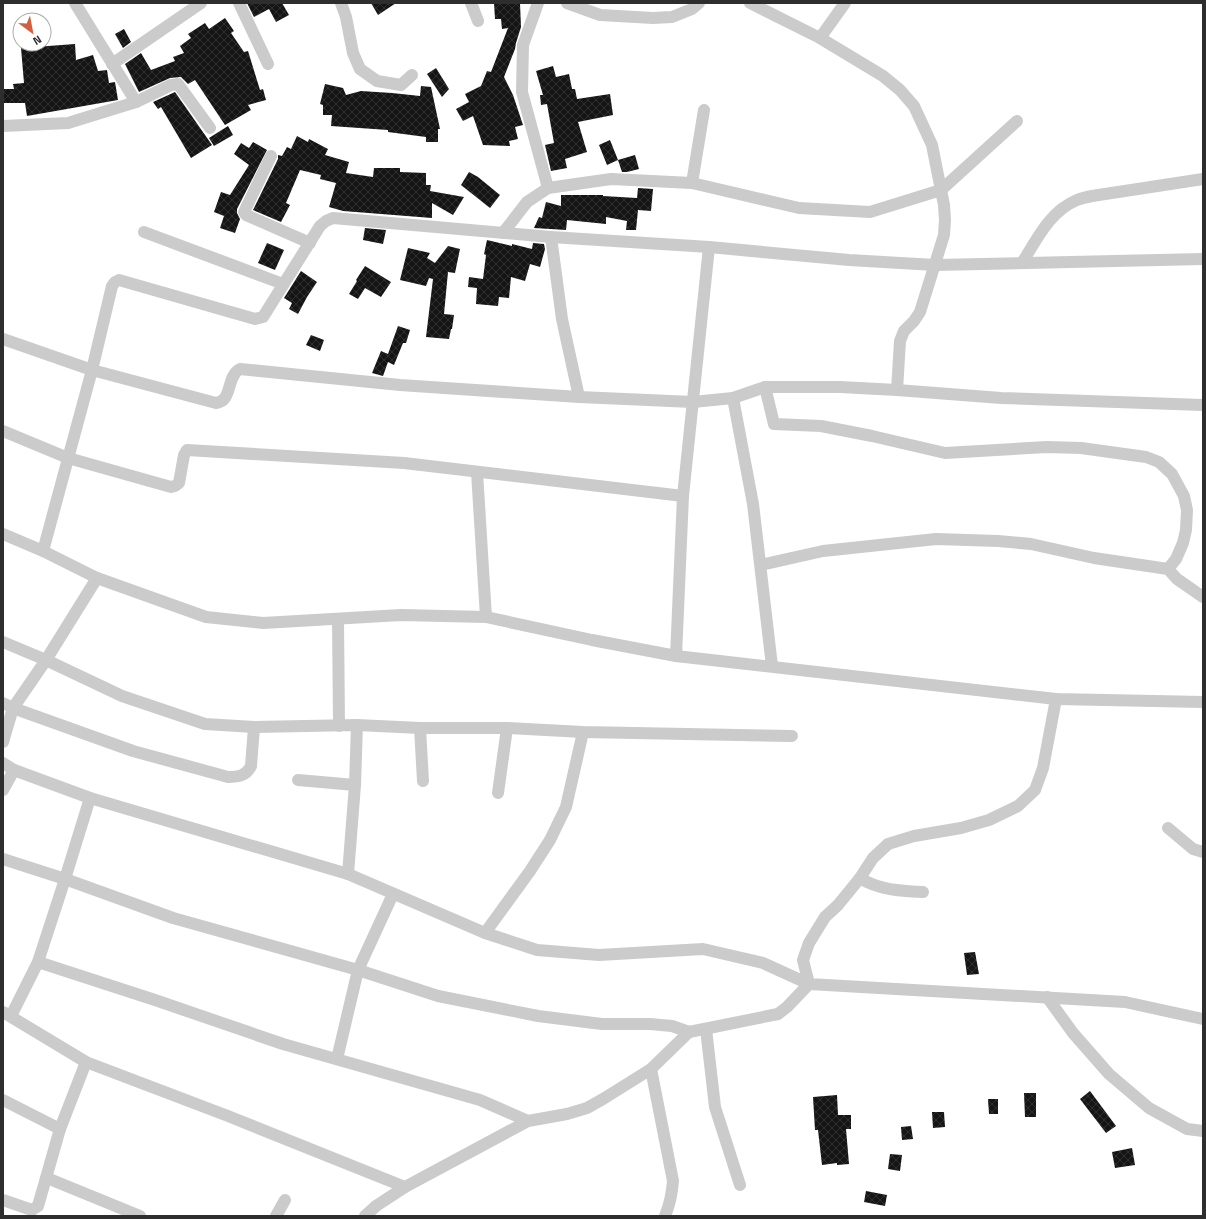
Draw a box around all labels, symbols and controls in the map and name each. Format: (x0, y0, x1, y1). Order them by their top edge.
north arrow (12, 12, 52, 52)
text: N (30, 32, 45, 49)

